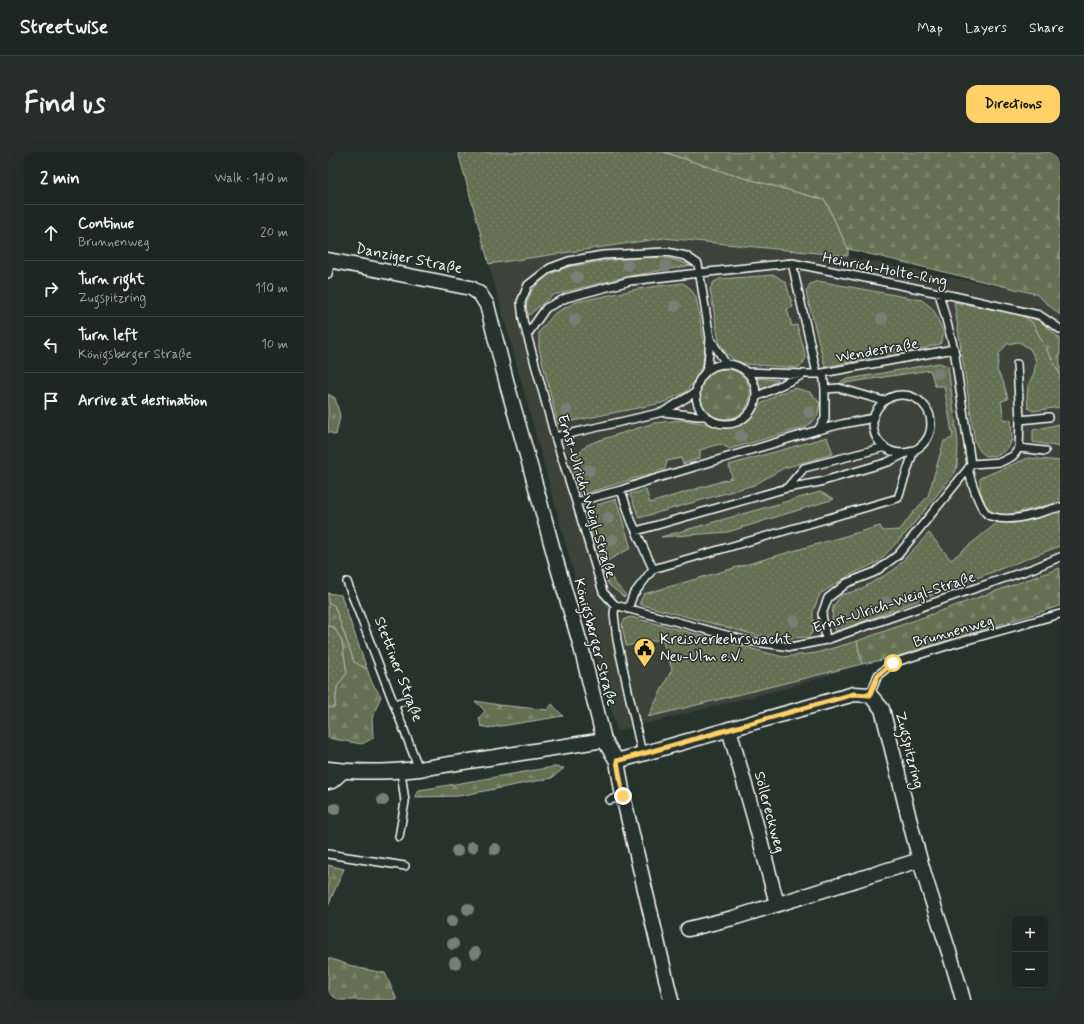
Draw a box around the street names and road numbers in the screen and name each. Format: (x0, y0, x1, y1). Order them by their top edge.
street label: Danziger Straße (354, 239, 464, 279)
street label: Heinrich-Holte-Ring (820, 248, 949, 293)
street label: Wendestraße (834, 334, 920, 368)
street label: Ernst-Ulrich-Weigl-Straße (552, 412, 620, 580)
street label: Ernst-Ulrich-Weigl-Straße (810, 567, 978, 639)
street label: Königsberger Straße (567, 576, 622, 709)
street label: Brunnenweg (911, 611, 996, 653)
street label: Stettiner Straße (369, 614, 427, 725)
street label: Zugspitzring (889, 710, 928, 791)
street label: Söllereckweg (749, 769, 789, 855)

